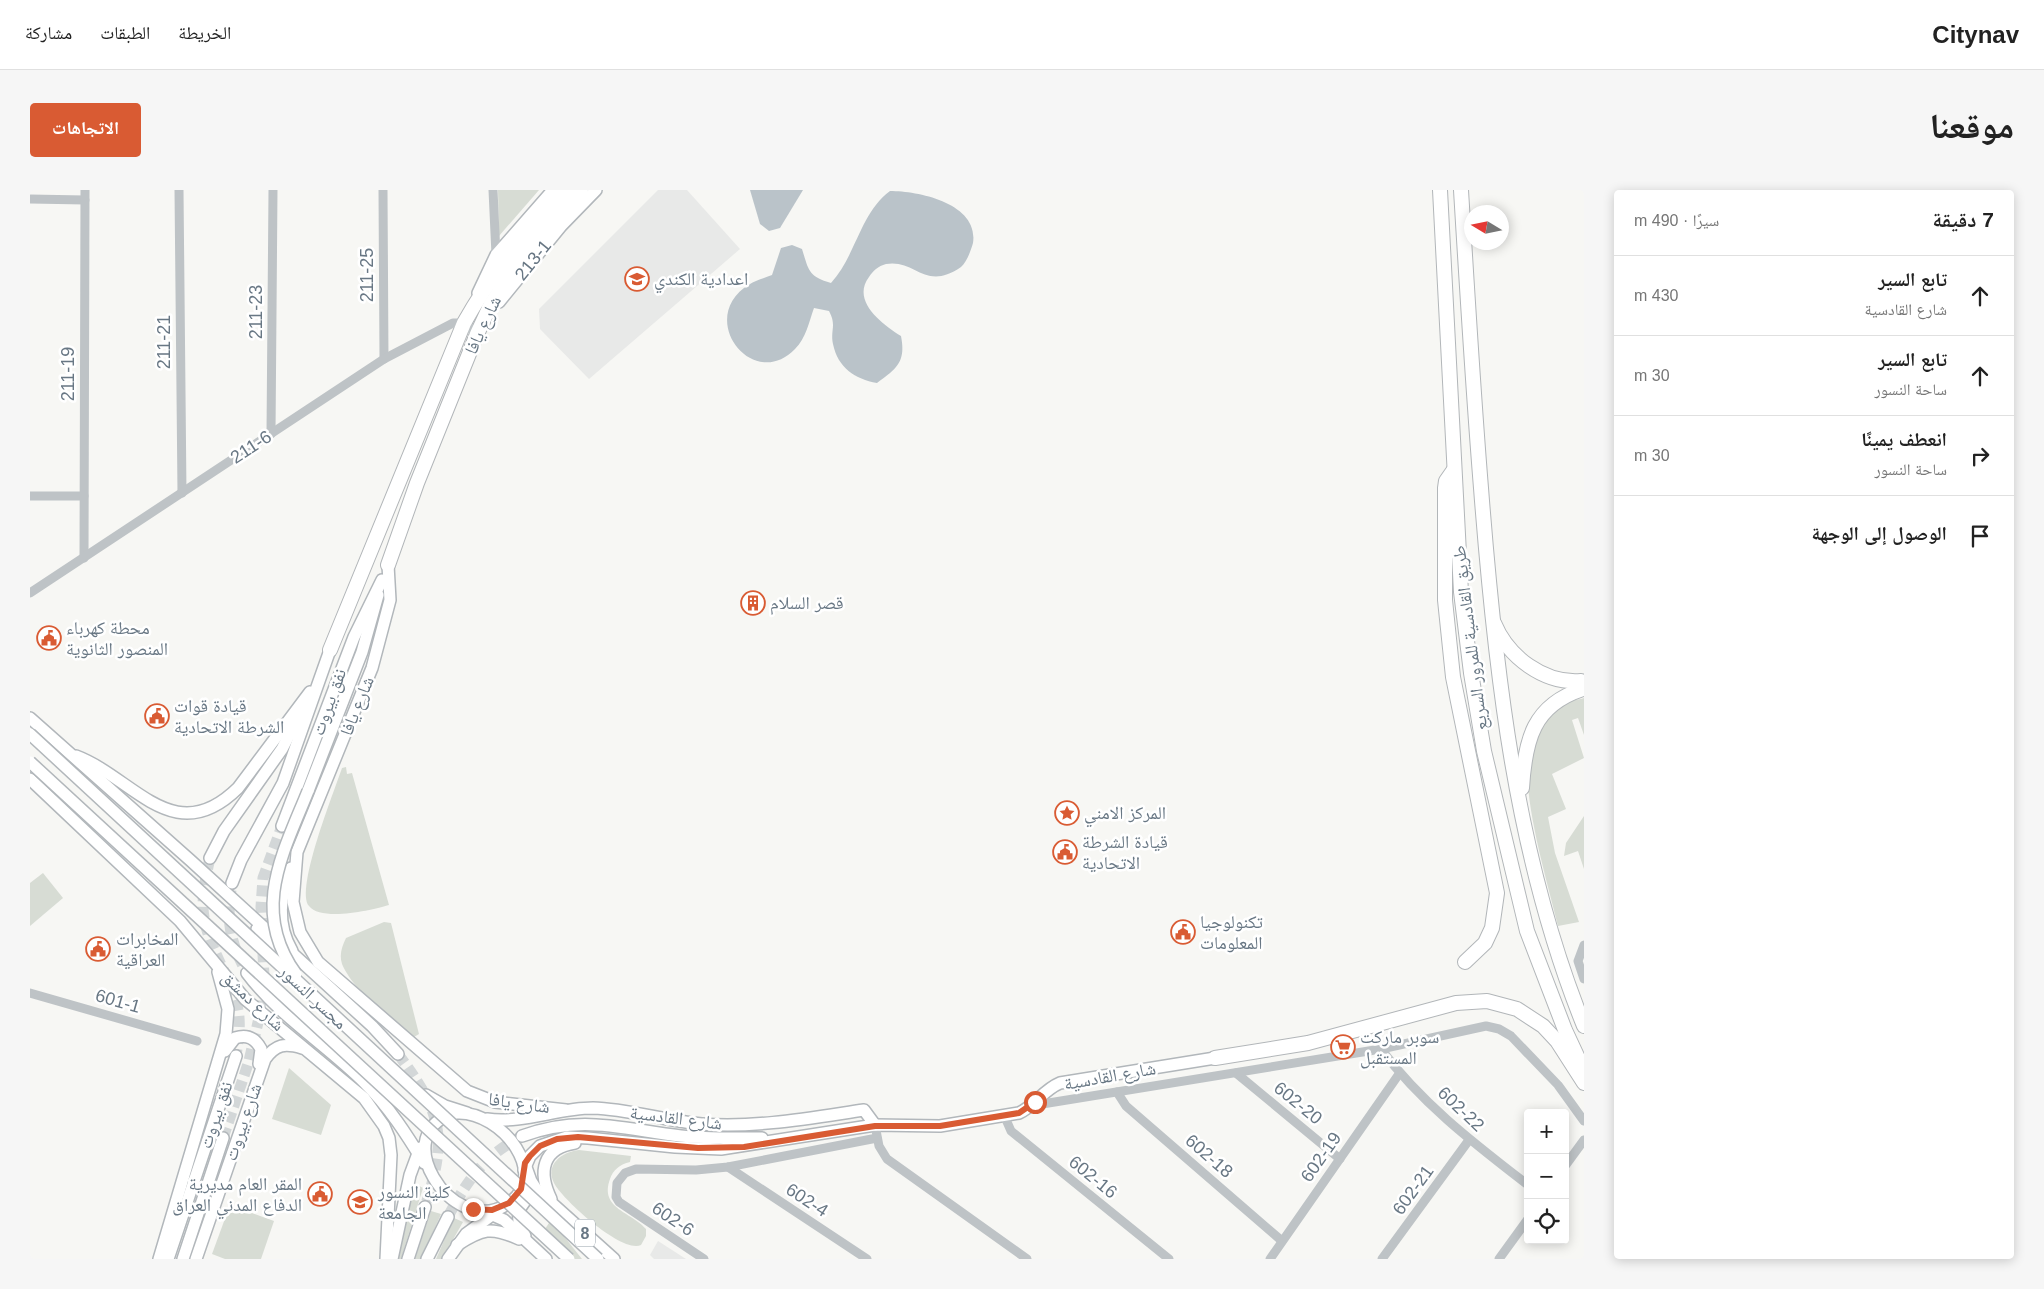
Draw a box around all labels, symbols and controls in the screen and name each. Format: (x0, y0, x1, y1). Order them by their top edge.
text: Citynav (1932, 21, 2019, 48)
text: مشاركة (25, 23, 72, 43)
text: الطبقات (100, 23, 150, 43)
text: الخريطة (178, 23, 231, 43)
button: الاتجاهات (30, 103, 141, 157)
text: موقعنا (1929, 106, 2014, 145)
north arrow (1464, 205, 1509, 250)
text: 7 دقيقة (1932, 208, 1994, 231)
text: سيرًا · 490 m (1634, 212, 1719, 229)
street label: 213-1 (511, 236, 555, 284)
street label: 211-25 (357, 248, 377, 302)
school or university icon: اعدادية الكندي (624, 266, 650, 292)
place label: اعدادية الكندي (654, 269, 748, 294)
text: تابع السير (1878, 269, 1947, 290)
icon: ahead (1966, 282, 1994, 310)
street label: 211-23 (246, 285, 266, 339)
text: 430 m (1634, 287, 1678, 304)
street label: شارع يافا (461, 293, 506, 358)
text: شارع القادسية (1865, 301, 1947, 318)
street label: 211-21 (154, 315, 174, 369)
street label: 211-19 (58, 347, 78, 401)
text: تابع السير (1878, 349, 1947, 370)
icon: ahead (1966, 362, 1994, 390)
text: 30 m (1634, 367, 1670, 384)
text: ساحة النسور (1874, 381, 1947, 398)
street label: 211-6 (227, 426, 275, 468)
text: انعطف يمينًا (1861, 429, 1947, 450)
icon: right (1966, 442, 1994, 470)
text: 30 m (1634, 447, 1670, 464)
text: ساحة النسور (1874, 461, 1947, 478)
icon: arrive (1966, 522, 1994, 550)
text: الوصول إلى الوجهة (1811, 523, 1947, 544)
street label: طريق القادسية للمرور السريع (1449, 544, 1493, 731)
building icon: قصر السلام (740, 590, 766, 616)
place label: قصر السلام (770, 593, 844, 615)
place label: محطة كهرباء المنصور الثانوية (66, 618, 168, 659)
public building icon: محطة كهرباء المنصور الثانوية (36, 625, 62, 651)
street label: نفق بيروت (308, 666, 351, 738)
street label: شارع يافا (336, 673, 379, 739)
place label: قيادة قوات الشرطة الاتحادية (174, 696, 284, 737)
public building icon: قيادة قوات الشرطة الاتحادية (144, 703, 170, 729)
place icon: المركز الامني (1054, 800, 1080, 826)
place label: المركز الامني (1084, 803, 1166, 828)
place label: قيادة الشرطة الاتحادية (1082, 832, 1168, 873)
public building icon: قيادة الشرطة الاتحادية (1052, 839, 1078, 865)
place label: تكنولوجيا المعلومات (1200, 912, 1263, 953)
public building icon: تكنولوجيا المعلومات (1170, 919, 1196, 945)
place label: المخابرات العراقية (116, 929, 178, 970)
public building icon: المخابرات العراقية (85, 936, 111, 962)
street label: مجسر النسور (274, 960, 351, 1033)
street label: شارع دمشق (217, 967, 288, 1036)
street label: 601-1 (93, 985, 143, 1017)
place label: سوبر ماركت المستقبل (1360, 1027, 1439, 1069)
supermarket icon: سوبر ماركت المستقبل (1330, 1034, 1356, 1060)
street label: شارع القادسية (1063, 1058, 1158, 1095)
street label: 602-20 (1270, 1078, 1326, 1128)
street label: نفق بيروت (195, 1079, 238, 1151)
street label: شارع بيروت (220, 1081, 266, 1164)
street label: 602-22 (1434, 1083, 1488, 1135)
street label: شارع يافا (487, 1089, 551, 1118)
route start (1024, 1091, 1047, 1114)
street label: شارع القادسية (629, 1102, 723, 1135)
map controls (1524, 1109, 1569, 1244)
button: + (1524, 1109, 1569, 1154)
street label: 602-19 (1297, 1128, 1345, 1186)
street label: 602-18 (1181, 1130, 1237, 1182)
street label: 602-16 (1065, 1152, 1121, 1202)
button: − (1524, 1154, 1569, 1199)
street label: 602-21 (1388, 1161, 1438, 1219)
place label: المقر العام مديرية الدفاع المدني العراق (172, 1174, 302, 1220)
street label: 602-4 (782, 1179, 832, 1221)
public building icon: المقر العام مديرية الدفاع المدني العراق (307, 1181, 333, 1207)
place label: كلية النسور الجامعة (377, 1182, 451, 1223)
school or university icon: كلية النسور الجامعة (347, 1189, 373, 1215)
route end (462, 1198, 485, 1221)
street label: 602-6 (648, 1198, 698, 1240)
button: locate (1524, 1199, 1569, 1244)
road number: 8 (575, 1220, 595, 1246)

